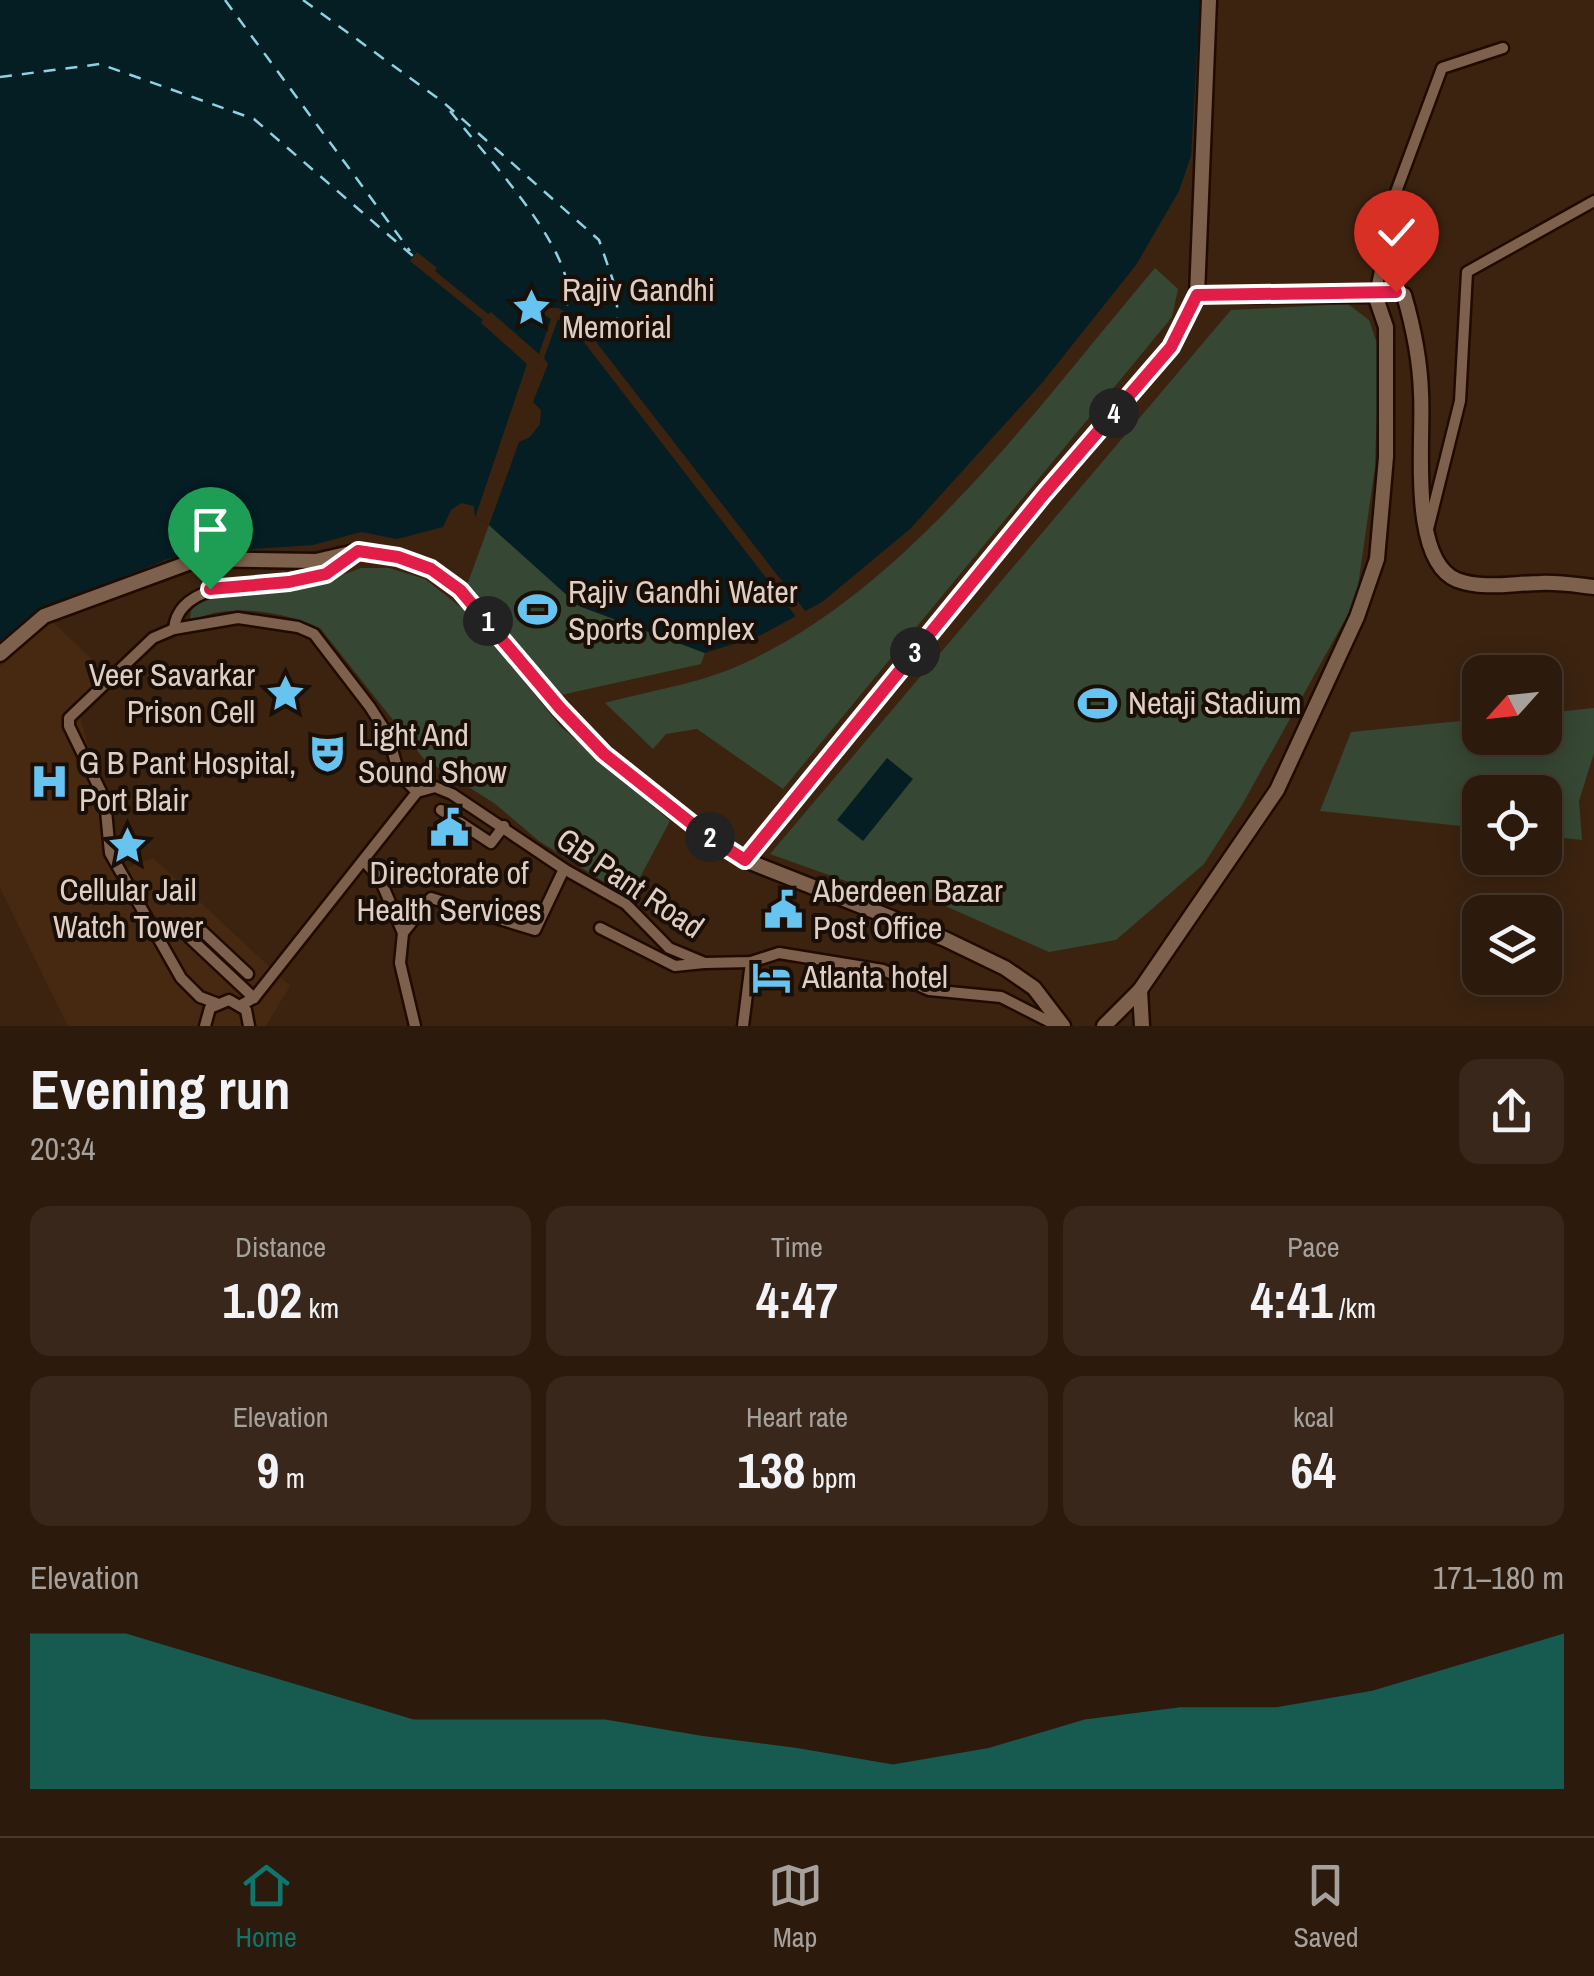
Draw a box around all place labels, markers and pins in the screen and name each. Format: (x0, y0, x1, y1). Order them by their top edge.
pin (1354, 190, 1439, 293)
place label: Rajiv Gandhi Memorial (562, 268, 715, 348)
place icon: Rajiv Gandhi Memorial (511, 287, 553, 329)
pin: 4 (1089, 388, 1139, 438)
pin (168, 487, 253, 590)
place label: Rajiv Gandhi Water Sports Complex (568, 570, 798, 650)
sports icon: Rajiv Gandhi Water Sports Complex (517, 589, 559, 631)
pin: 1 (463, 596, 513, 646)
pin: 3 (890, 627, 940, 677)
place label: Veer Savarkar Prison Cell (89, 653, 255, 733)
place icon: Veer Savarkar Prison Cell (264, 672, 306, 714)
place label: Netaji Stadium (1128, 681, 1302, 724)
sports icon: Netaji Stadium (1077, 682, 1119, 724)
place label: Light And Sound Show (358, 713, 507, 793)
theatre icon: Light And Sound Show (307, 732, 349, 774)
place label: G B Pant Hospital, Port Blair (79, 741, 296, 821)
hospital icon: G B Pant Hospital, Port Blair (28, 760, 70, 802)
public building icon: Directorate of Health Services (428, 807, 470, 849)
pin: 2 (685, 812, 735, 862)
place icon: Cellular Jail Watch Tower (107, 824, 149, 866)
place label: Directorate of Health Services (356, 851, 542, 931)
place label: Cellular Jail Watch Tower (53, 868, 203, 948)
place label: Aberdeen Bazar Post Office (812, 869, 1003, 949)
public building icon: Aberdeen Bazar Post Office (762, 888, 804, 930)
place label: Atlanta hotel (801, 955, 948, 998)
hotel icon: Atlanta hotel (751, 956, 793, 998)

